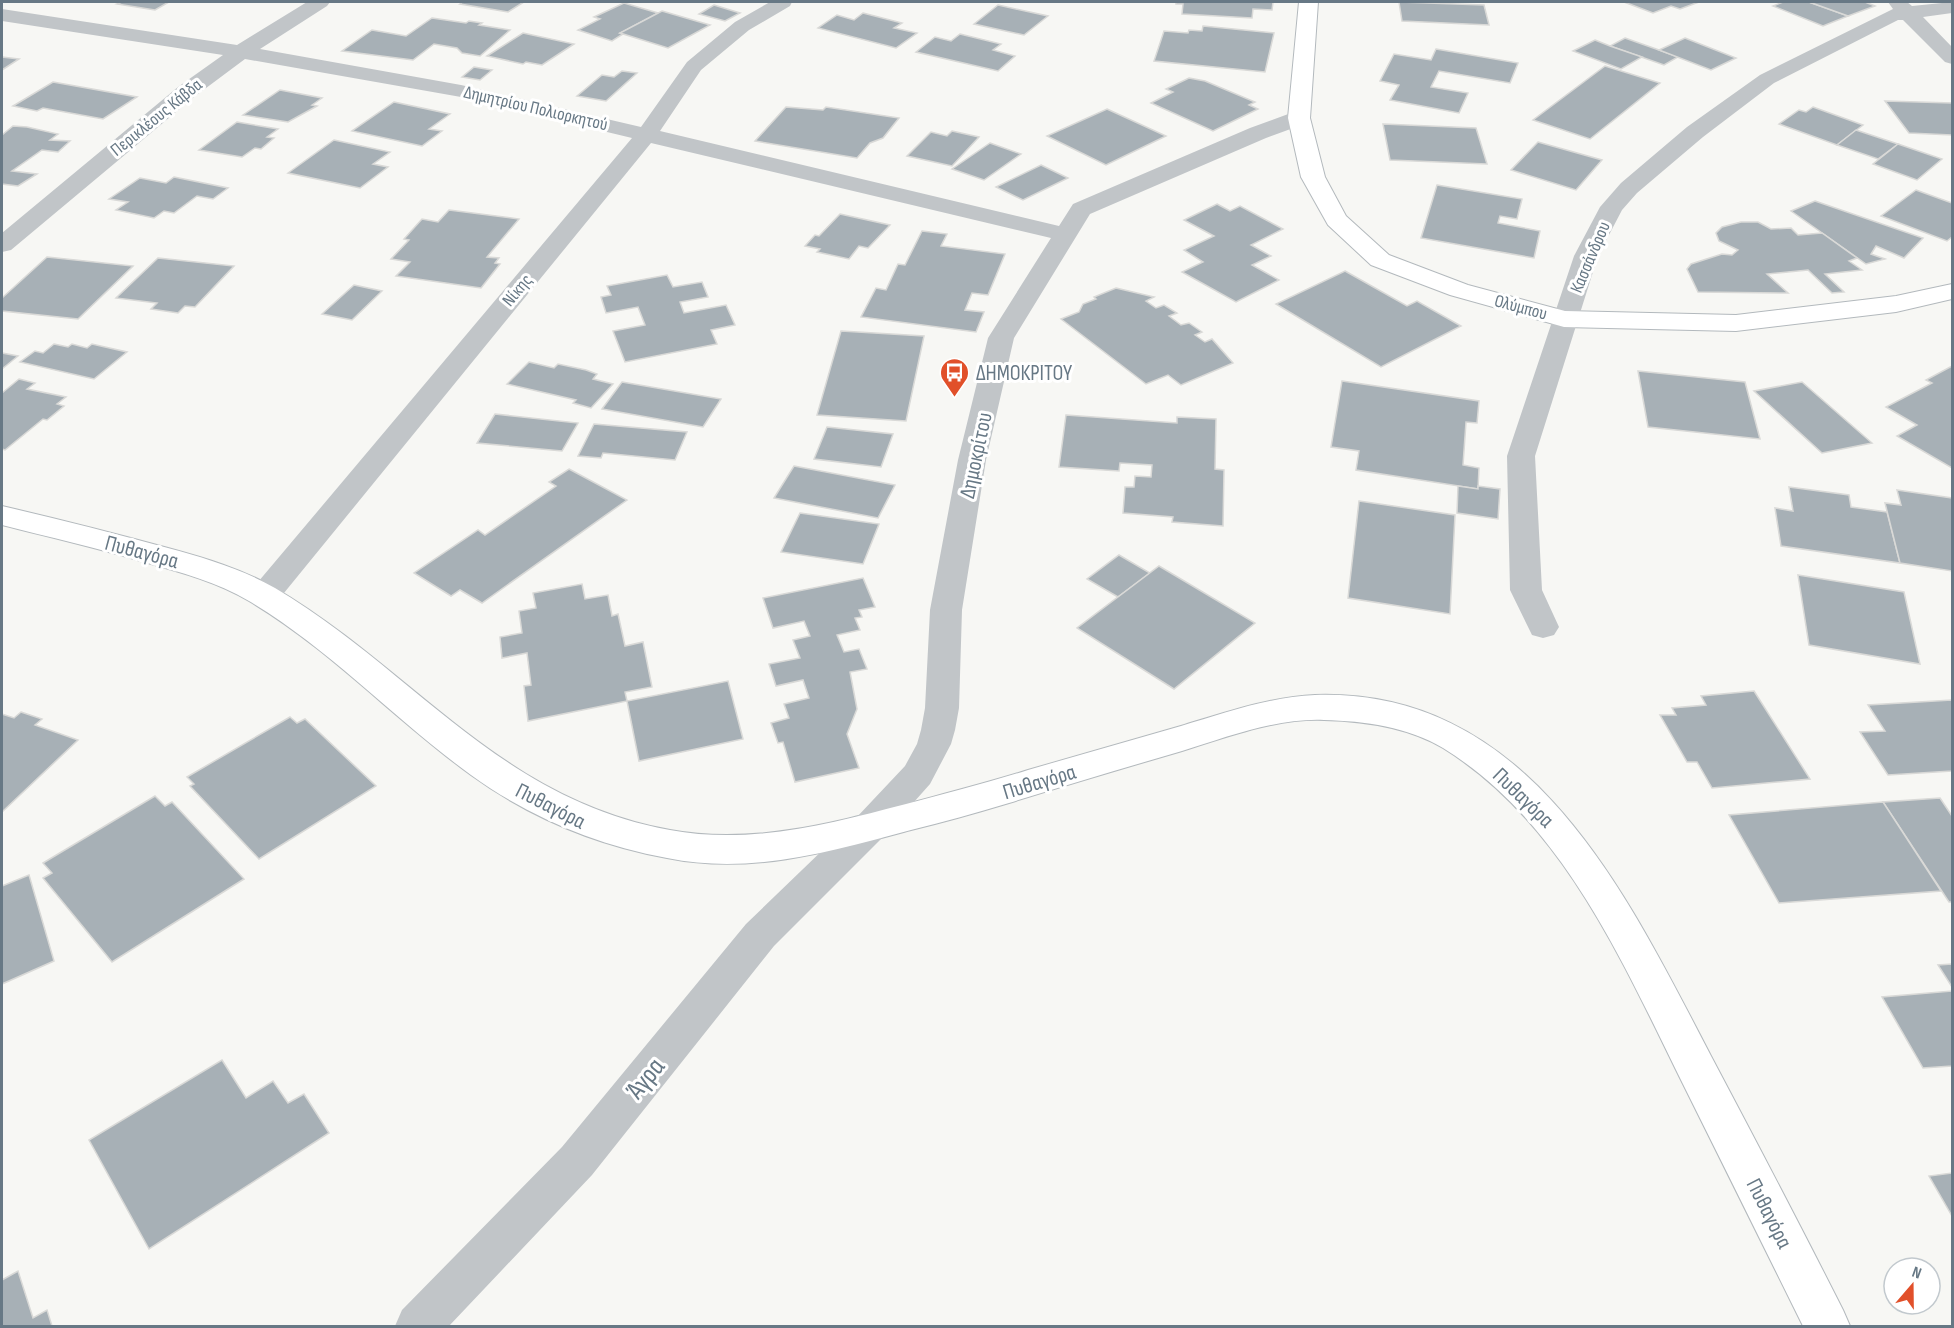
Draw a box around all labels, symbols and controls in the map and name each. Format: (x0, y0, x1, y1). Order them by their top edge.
street label: Περικλέους Κάβδα (106, 74, 207, 161)
street label: Δημητρίου Πολιορκητού (462, 82, 610, 135)
street label: Κασσάνδρου (1566, 218, 1615, 296)
street label: Νίκης (498, 270, 537, 311)
street label: Ολύμπου (1492, 290, 1550, 325)
bus stop icon: ΔΗΜΟΚΡΙΤΟΥ (939, 356, 971, 398)
place label: ΔΗΜΟΚΡΙΤΟΥ (976, 360, 1072, 387)
street label: Δημοκρίτου (954, 410, 999, 501)
street label: Πυθαγόρα (102, 530, 182, 575)
street label: Πυθαγόρα (1000, 758, 1080, 806)
street label: Πυθαγόρα (1487, 762, 1560, 834)
street label: Πυθαγόρα (511, 777, 590, 836)
street label: Άγρα (620, 1051, 672, 1106)
street label: Πυθαγόρα (1740, 1174, 1798, 1254)
north arrow (1882, 1256, 1942, 1316)
text: N (1909, 1263, 1924, 1284)

